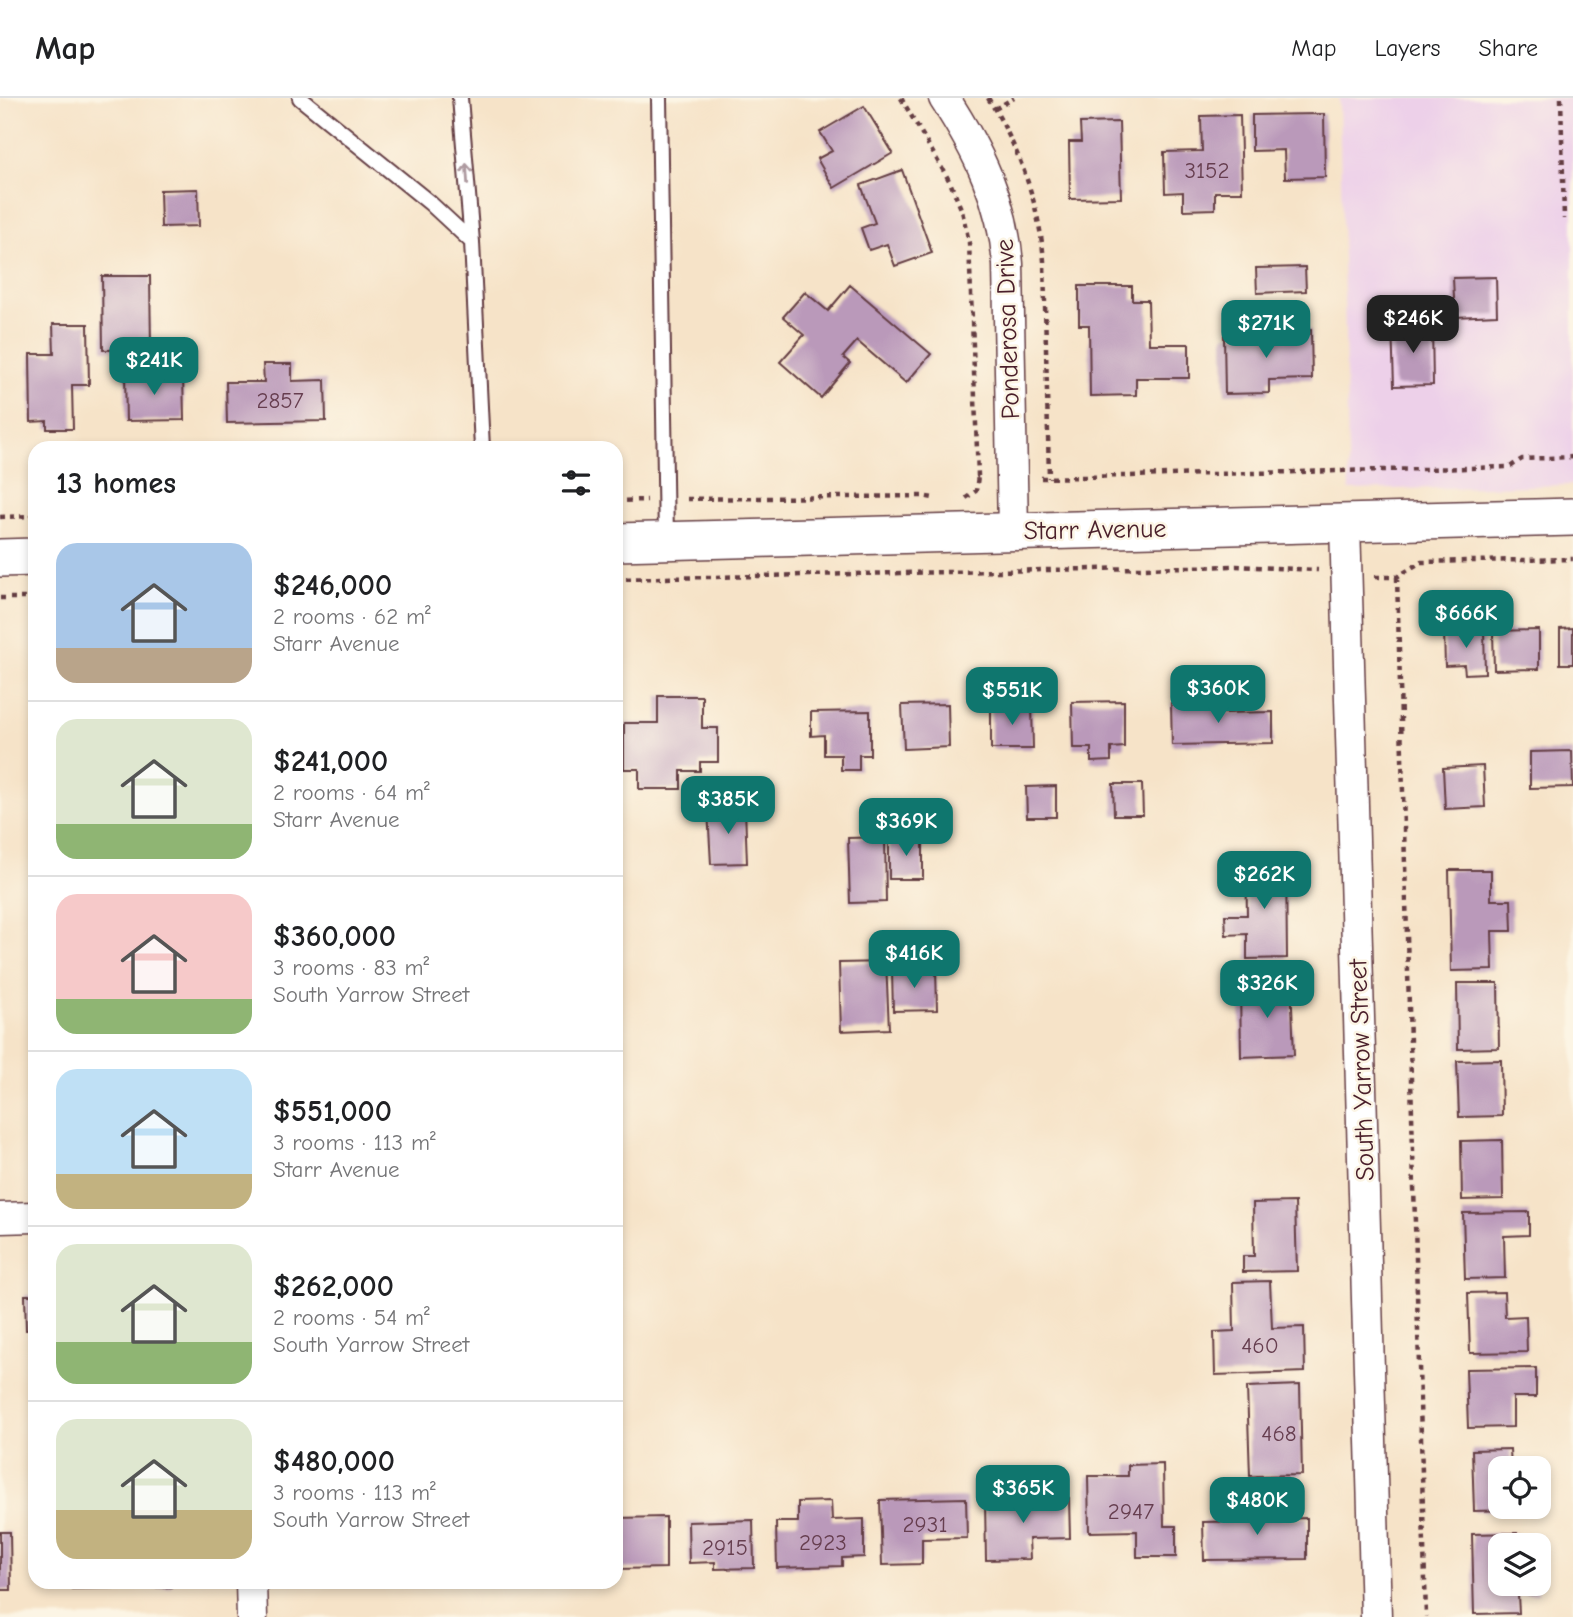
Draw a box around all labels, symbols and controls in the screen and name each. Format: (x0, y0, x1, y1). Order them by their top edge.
text: Map (35, 29, 96, 67)
text: Map (1291, 34, 1337, 62)
text: Layers (1375, 34, 1440, 62)
text: Share (1478, 34, 1538, 62)
house number: 3152 (1184, 157, 1230, 184)
one-way arrow (461, 163, 474, 186)
street label: Ponderosa Drive (990, 238, 1026, 420)
pin: $246K (1364, 296, 1462, 355)
pin: $271K (1217, 300, 1315, 360)
text: $246K (1383, 304, 1443, 331)
text: $271K (1237, 309, 1295, 336)
pin: $241K (105, 338, 203, 397)
text: $241K (125, 346, 183, 373)
house number: 2857 (256, 387, 304, 414)
icon: filters (557, 464, 595, 502)
text: 13 homes (56, 466, 176, 501)
street label: Starr Avenue (1023, 514, 1167, 546)
text: $246,000 (273, 568, 392, 603)
icon: home (112, 571, 196, 655)
pin: $666K (1417, 590, 1515, 650)
text: $666K (1435, 599, 1497, 626)
text: 2 rooms · 62 m² (273, 603, 431, 630)
text: Starr Avenue (273, 630, 399, 657)
pin: $360K (1169, 666, 1267, 725)
pin: $551K (963, 668, 1061, 727)
text: $360K (1186, 674, 1250, 701)
text: $551K (982, 676, 1042, 703)
text: $241,000 (273, 744, 388, 779)
icon: home (112, 747, 196, 831)
pin: $385K (679, 776, 777, 836)
text: 2 rooms · 64 m² (273, 779, 430, 806)
text: $385K (697, 785, 759, 812)
pin: $369K (857, 798, 955, 858)
text: Starr Avenue (273, 806, 399, 833)
text: $369K (875, 807, 937, 834)
pin: $262K (1215, 852, 1313, 911)
text: $262K (1233, 860, 1295, 887)
text: $360,000 (273, 919, 396, 954)
icon: home (112, 922, 196, 1006)
pin: $416K (865, 930, 963, 990)
text: $416K (885, 939, 943, 966)
text: 3 rooms · 83 m² (273, 954, 429, 981)
street label: South Yarrow Street (1343, 957, 1381, 1181)
pin: $326K (1218, 960, 1316, 1020)
text: $326K (1236, 969, 1298, 996)
text: South Yarrow Street (273, 981, 469, 1008)
text: $551,000 (273, 1094, 392, 1129)
icon: home (112, 1097, 196, 1181)
text: 3 rooms · 113 m² (273, 1129, 436, 1156)
text: Starr Avenue (273, 1156, 399, 1183)
text: $262,000 (273, 1269, 394, 1304)
icon: home (112, 1272, 196, 1356)
text: 2 rooms · 54 m² (273, 1304, 430, 1331)
text: South Yarrow Street (273, 1331, 469, 1358)
house number: 460 (1241, 1332, 1279, 1359)
house number: 468 (1261, 1420, 1297, 1447)
text: $480,000 (273, 1444, 395, 1479)
icon: home (112, 1447, 196, 1531)
map controls (1488, 1456, 1551, 1596)
button: locate (1488, 1456, 1551, 1519)
pin: $365K (974, 1466, 1072, 1525)
text: $365K (992, 1474, 1054, 1501)
pin: $480K (1208, 1478, 1306, 1537)
text: 3 rooms · 113 m² (273, 1479, 436, 1506)
text: $480K (1226, 1486, 1288, 1513)
house number: 2947 (1108, 1498, 1154, 1525)
text: South Yarrow Street (273, 1506, 469, 1533)
house number: 2931 (903, 1511, 948, 1538)
house number: 2923 (799, 1529, 847, 1556)
button: layers (1488, 1533, 1551, 1596)
house number: 2915 (702, 1534, 748, 1561)

